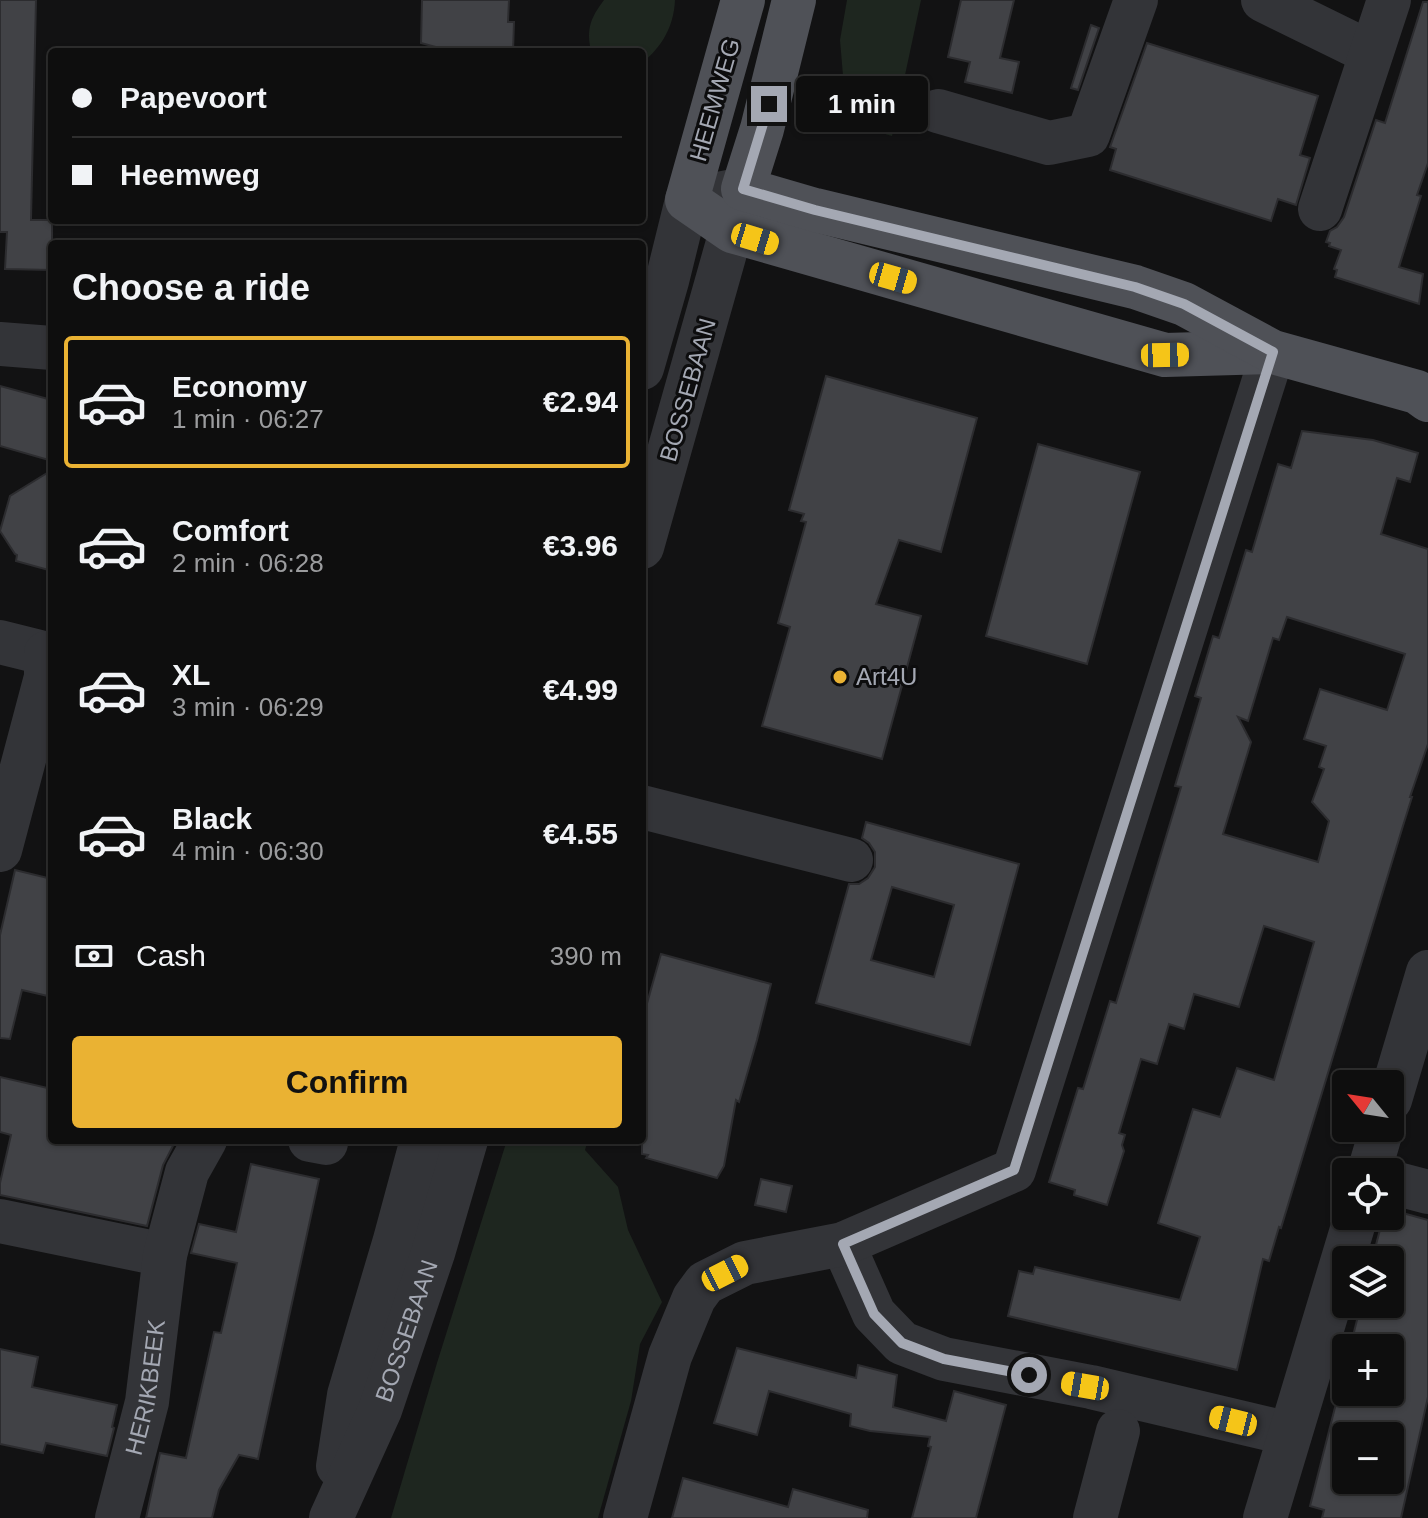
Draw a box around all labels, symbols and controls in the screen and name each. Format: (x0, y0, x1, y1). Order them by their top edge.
street label: HEEMWEG (684, 35, 745, 164)
callout: 1 min (797, 76, 929, 132)
text: Papevoort (120, 81, 267, 114)
route end (751, 86, 787, 122)
text: 1 min (828, 89, 896, 119)
text: Heemweg (120, 158, 260, 191)
car (729, 221, 781, 257)
car (867, 260, 919, 296)
text: Choose a ride (72, 267, 310, 308)
street label: BOSSEBAAN (654, 315, 721, 465)
car (1141, 343, 1189, 367)
icon: car (76, 366, 148, 438)
text: Economy (172, 370, 307, 403)
text: €2.94 (543, 385, 618, 418)
text: 1 min · 06:27 (172, 404, 324, 434)
icon: car (76, 510, 148, 582)
text: Comfort (172, 514, 289, 547)
text: €3.96 (543, 529, 618, 562)
text: 2 min · 06:28 (172, 548, 324, 578)
icon: car (76, 654, 148, 726)
text: XL (172, 658, 210, 691)
place label: Art4U (856, 663, 917, 690)
marker: Art4U (831, 668, 849, 686)
text: €4.99 (543, 673, 618, 706)
text: 3 min · 06:29 (172, 692, 324, 722)
icon: car (76, 798, 148, 870)
text: Black (172, 802, 252, 835)
text: €4.55 (543, 817, 618, 850)
text: 4 min · 06:30 (172, 836, 324, 866)
icon: cash (72, 934, 116, 978)
text: Cash (136, 939, 206, 972)
text: 390 m (550, 941, 622, 971)
button: Confirm (72, 1036, 622, 1128)
north arrow (1332, 1070, 1404, 1142)
map controls (1332, 1070, 1404, 1494)
button: locate (1332, 1158, 1404, 1230)
button: layers (1332, 1246, 1404, 1318)
car (698, 1251, 752, 1295)
street label: BOSSEBAAN (370, 1256, 443, 1405)
street label: HERIKBEEK (120, 1318, 170, 1458)
button: + (1332, 1334, 1404, 1406)
route start (1011, 1357, 1047, 1393)
car (1059, 1370, 1111, 1402)
car (1207, 1404, 1259, 1438)
button: − (1332, 1422, 1404, 1494)

